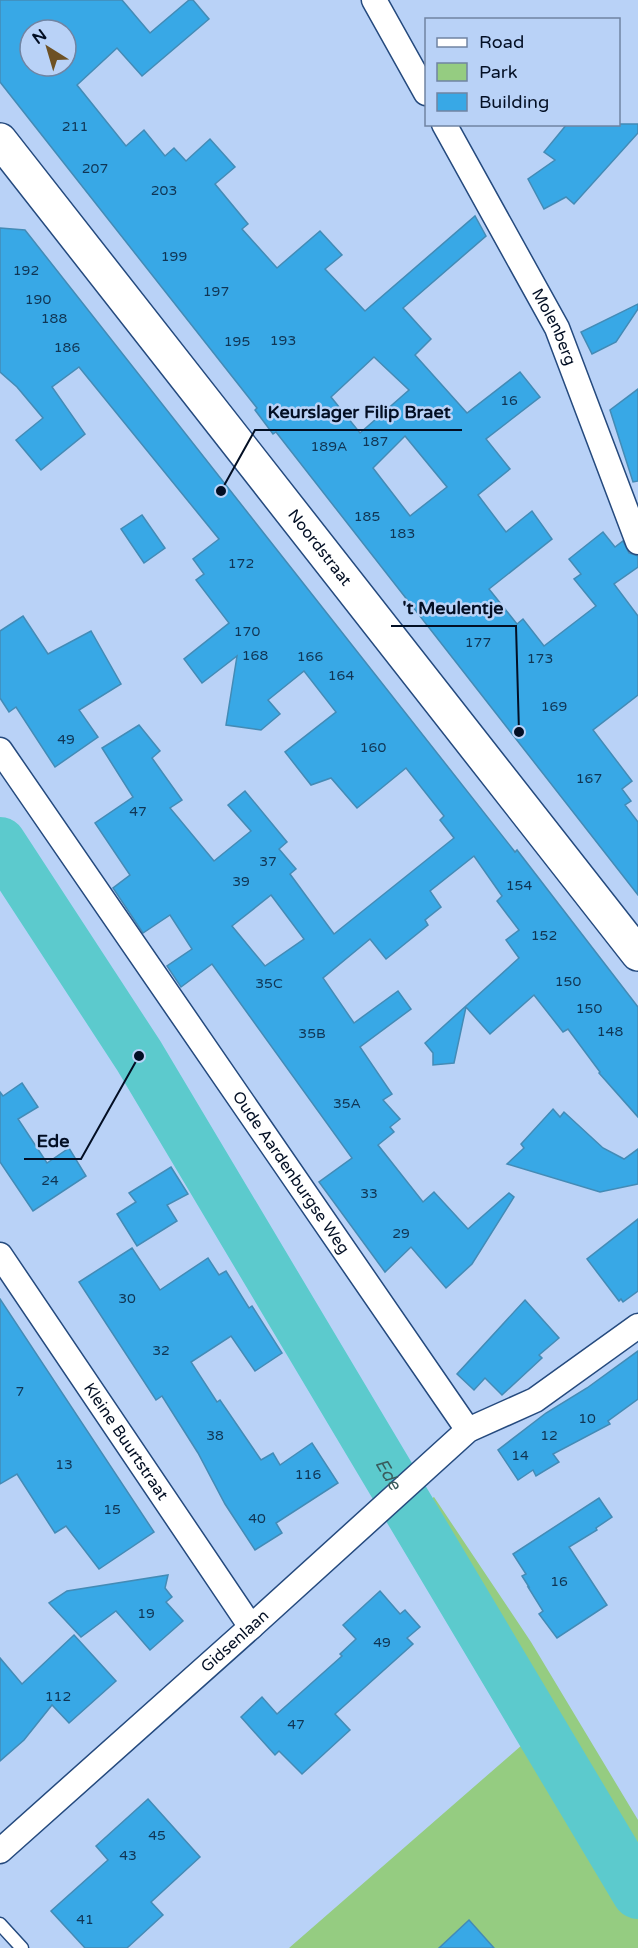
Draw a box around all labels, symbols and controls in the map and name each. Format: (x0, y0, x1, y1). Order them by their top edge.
north arrow (18, 18, 78, 78)
legend (425, 18, 620, 126)
text: N (28, 25, 51, 49)
text: Road (479, 31, 524, 53)
text: Park (479, 61, 518, 83)
text: Building (479, 91, 549, 113)
house number: 211 (62, 118, 88, 135)
house number: 207 (82, 160, 108, 177)
house number: 203 (151, 182, 177, 199)
house number: 199 (161, 248, 187, 265)
house number: 192 (13, 262, 39, 279)
house number: 197 (203, 283, 229, 300)
street label: Molenberg (527, 285, 580, 368)
house number: 190 (25, 291, 51, 308)
house number: 188 (41, 310, 67, 327)
house number: 193 (270, 332, 296, 349)
house number: 195 (224, 333, 250, 350)
house number: 186 (54, 339, 80, 356)
house number: 16 (500, 392, 518, 409)
callout: Keurslager Filip Braet (255, 394, 462, 430)
text: Keurslager Filip Braet (267, 401, 451, 423)
house number: 187 (362, 433, 388, 450)
house number: 189A (311, 438, 347, 455)
street label: Noordstraat (283, 505, 356, 590)
house number: 185 (354, 508, 380, 525)
house number: 183 (389, 525, 415, 542)
house number: 172 (228, 555, 254, 572)
callout: 't Meulentje (391, 590, 516, 626)
text: 't Meulentje (403, 597, 503, 619)
house number: 170 (234, 623, 260, 640)
house number: 177 (465, 634, 491, 651)
house number: 168 (242, 647, 268, 664)
house number: 166 (297, 648, 323, 665)
house number: 173 (527, 650, 553, 667)
house number: 164 (328, 667, 354, 684)
house number: 169 (541, 698, 567, 715)
house number: 49 (57, 731, 75, 748)
house number: 160 (360, 739, 386, 756)
house number: 167 (576, 770, 602, 787)
house number: 47 (129, 803, 147, 820)
house number: 37 (259, 853, 277, 870)
house number: 39 (232, 873, 250, 890)
house number: 154 (506, 877, 532, 894)
house number: 152 (531, 927, 557, 944)
house number: 150 (555, 973, 581, 990)
house number: 35C (255, 975, 283, 992)
house number: 150 (576, 1000, 602, 1017)
house number: 148 (597, 1023, 623, 1040)
house number: 35B (298, 1025, 326, 1042)
street label: Oude Aardenburgse Weg (228, 1087, 354, 1258)
house number: 35A (333, 1095, 361, 1112)
callout: Ede (24, 1123, 81, 1159)
text: Ede (37, 1130, 69, 1152)
house number: 24 (41, 1172, 59, 1189)
house number: 33 (360, 1185, 378, 1202)
house number: 29 (392, 1225, 410, 1242)
house number: 30 (118, 1290, 136, 1307)
house number: 32 (152, 1342, 170, 1359)
street label: Kleine Buurtstraat (79, 1379, 173, 1504)
house number: 7 (16, 1383, 24, 1400)
house number: 10 (578, 1410, 596, 1427)
house number: 38 (206, 1427, 224, 1444)
house number: 12 (540, 1427, 558, 1444)
house number: 14 (511, 1447, 529, 1464)
water label: Ede (370, 1454, 406, 1494)
house number: 13 (55, 1456, 73, 1473)
house number: 116 (295, 1466, 321, 1483)
house number: 15 (103, 1501, 121, 1518)
house number: 40 (248, 1510, 266, 1527)
house number: 16 (550, 1573, 568, 1590)
house number: 19 (137, 1605, 155, 1622)
street label: Gidsenlaan (197, 1606, 273, 1677)
house number: 49 (373, 1634, 391, 1651)
house number: 112 (45, 1688, 71, 1705)
house number: 47 (287, 1716, 305, 1733)
house number: 45 (148, 1827, 166, 1844)
house number: 43 (119, 1847, 137, 1864)
house number: 41 (76, 1911, 94, 1928)

